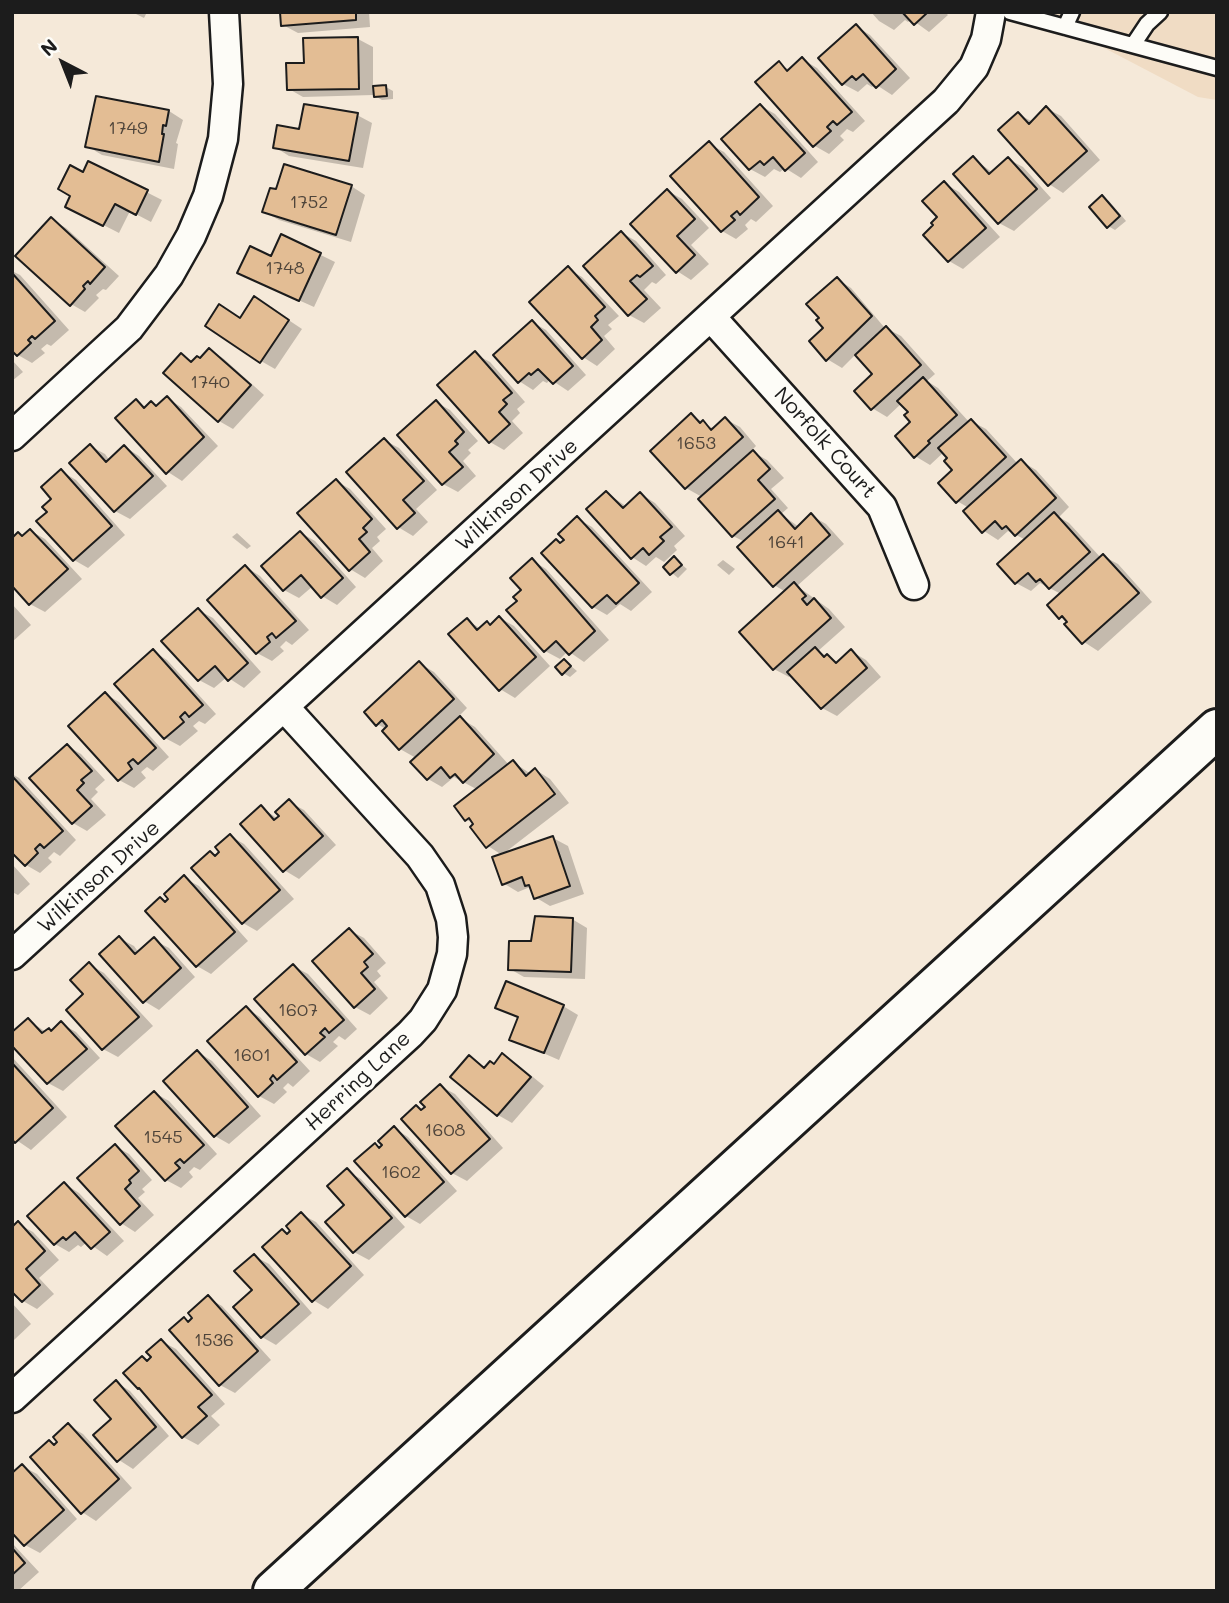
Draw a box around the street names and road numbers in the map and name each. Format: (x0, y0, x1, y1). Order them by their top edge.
street label: Norfolk Court (768, 382, 882, 504)
street label: Wilkinson Drive (451, 433, 583, 557)
street label: Wilkinson Drive (33, 815, 165, 939)
street label: Herring Lane (300, 1026, 416, 1136)

